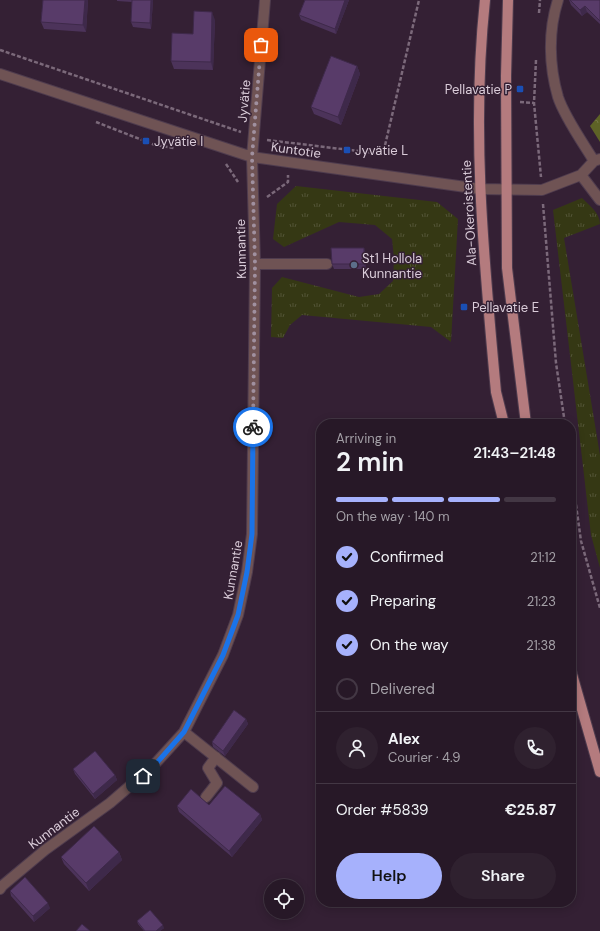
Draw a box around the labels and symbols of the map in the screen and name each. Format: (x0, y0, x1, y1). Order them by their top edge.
pin (244, 28, 278, 62)
street label: Jyvätie (234, 79, 254, 123)
place label: Pellavatie P (445, 81, 512, 98)
marker: Pellavatie P (515, 84, 525, 94)
place label: Jyvätie I (154, 133, 203, 150)
marker: Jyvätie I (141, 136, 151, 146)
street label: Kuntotie (270, 138, 322, 162)
place label: Jyvätie L (355, 142, 408, 159)
marker: Jyvätie L (342, 145, 352, 155)
street label: Ala-Okeroistentie (458, 160, 480, 266)
street label: Kunnantie (232, 219, 250, 279)
place label: St1 Hollola Kunnantie (362, 250, 422, 282)
marker: St1 Hollola Kunnantie (349, 260, 359, 270)
place label: Pellavatie E (472, 299, 539, 316)
marker: Pellavatie E (459, 302, 469, 312)
courier (233, 407, 273, 447)
street label: Kunnantie (219, 539, 247, 601)
pin (126, 759, 160, 793)
street label: Kunnantie (25, 803, 83, 853)

